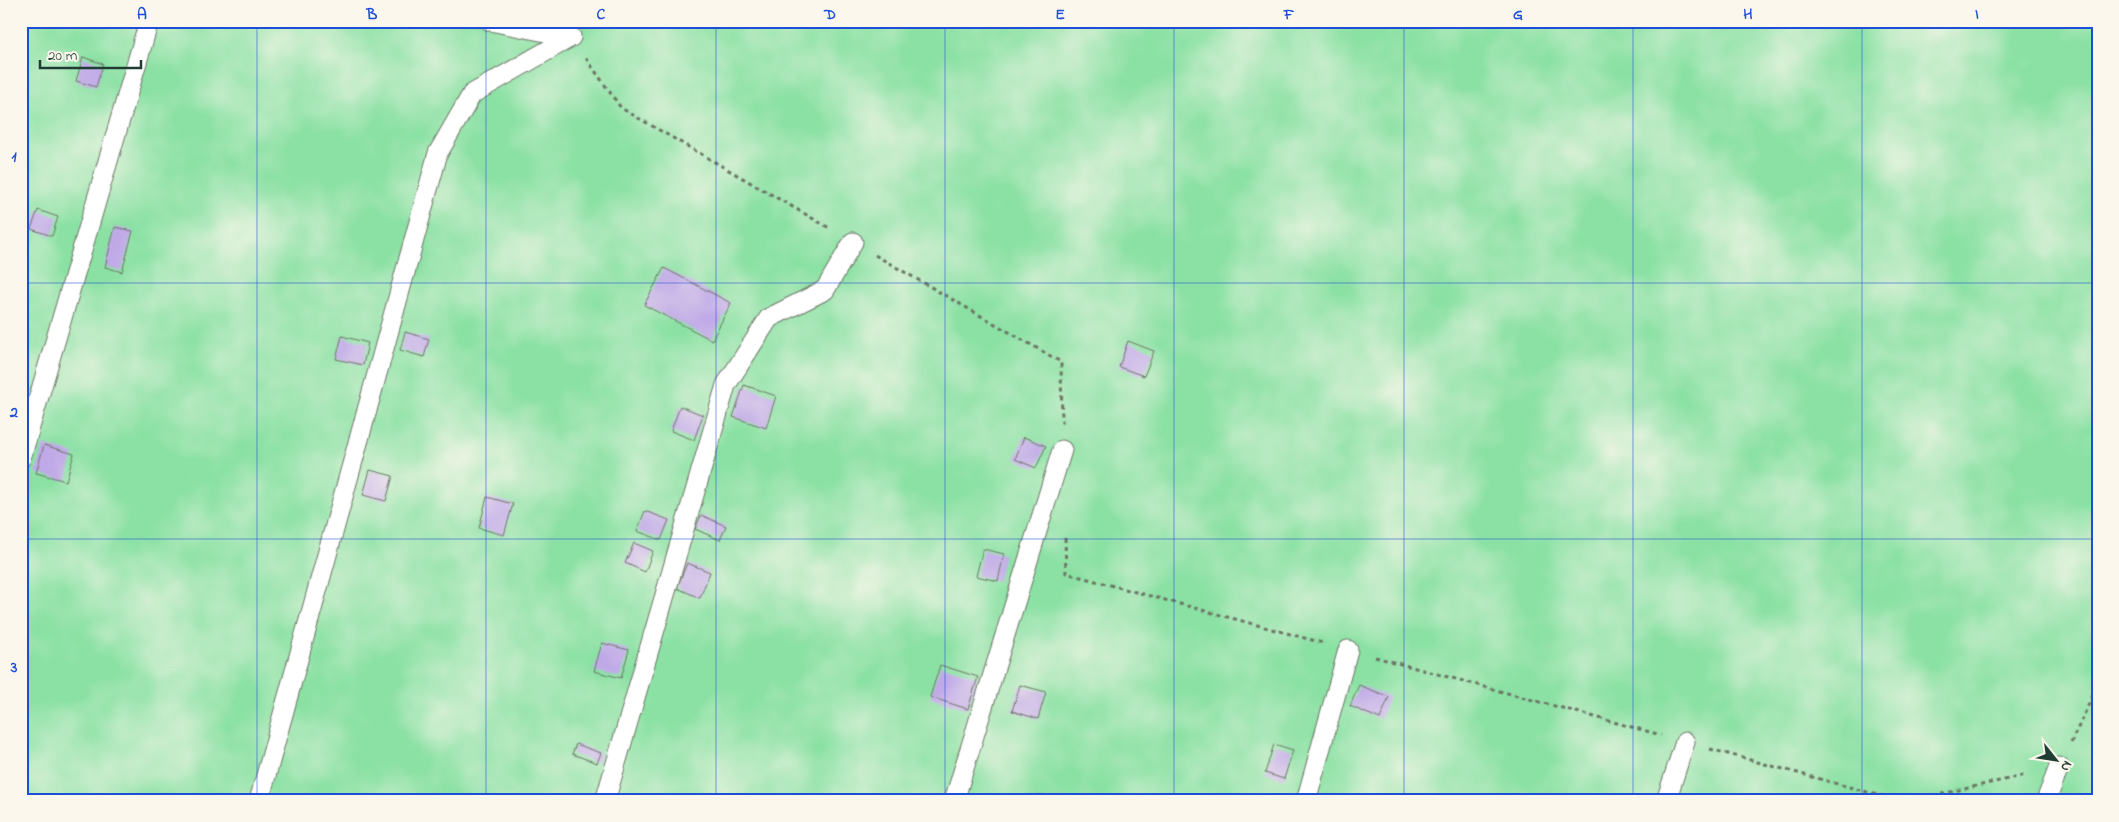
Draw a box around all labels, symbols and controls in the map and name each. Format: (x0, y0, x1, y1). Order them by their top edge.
text: A (137, 3, 147, 27)
text: B (366, 3, 378, 27)
text: C (597, 3, 606, 27)
text: D (823, 3, 836, 27)
text: E (1055, 3, 1065, 27)
text: F (1283, 3, 1295, 27)
text: G (1513, 3, 1523, 27)
text: H (1743, 3, 1753, 27)
text: I (1975, 3, 1979, 27)
scale bar (40, 38, 141, 70)
text: 20 m (48, 45, 78, 67)
text: 1 (11, 145, 17, 169)
text: 2 (9, 401, 18, 425)
text: 3 (10, 656, 18, 680)
north arrow (2032, 734, 2082, 784)
text: N (2055, 756, 2077, 775)

